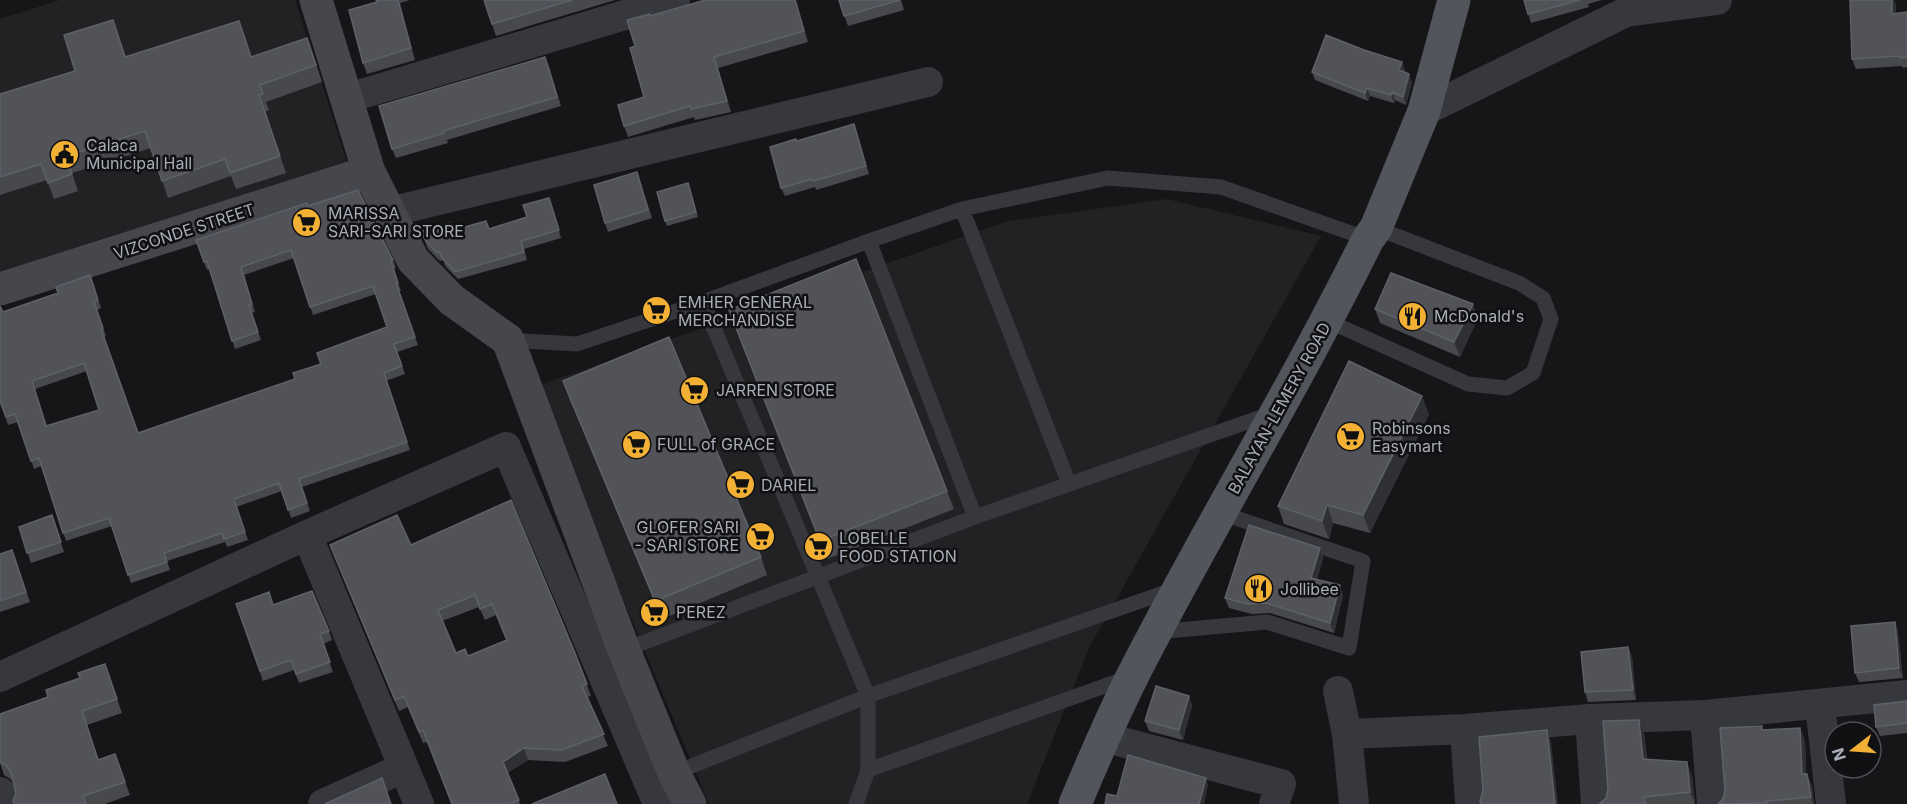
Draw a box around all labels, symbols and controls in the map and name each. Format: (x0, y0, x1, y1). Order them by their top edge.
place label: Calaca Municipal Hall (86, 135, 192, 173)
public building icon: Calaca Municipal Hall (49, 138, 81, 170)
street label: VIZCONDE STREET (111, 199, 257, 263)
place label: MARISSA SARI-SARI STORE (328, 203, 464, 241)
supermarket icon: MARISSA SARI-SARI STORE (291, 206, 323, 238)
place label: EMHER GENERAL MERCHANDISE (678, 292, 812, 330)
supermarket icon: EMHER GENERAL MERCHANDISE (641, 295, 673, 327)
restaurant icon: McDonald's (1397, 300, 1429, 332)
place label: McDonald's (1434, 306, 1524, 326)
street label: BALAYAN-LEMERY ROAD (1223, 319, 1335, 497)
supermarket icon: JARREN STORE (679, 374, 711, 406)
place label: JARREN STORE (716, 380, 835, 400)
place label: Robinsons Easymart (1372, 418, 1451, 456)
supermarket icon: Robinsons Easymart (1335, 421, 1367, 453)
supermarket icon: FULL of GRACE (620, 428, 652, 460)
place label: FULL of GRACE (657, 434, 775, 454)
supermarket icon: DARIEL (724, 469, 756, 501)
place label: DARIEL (761, 475, 816, 495)
place label: GLOFER SARI - SARI STORE (634, 517, 739, 555)
supermarket icon: GLOFER SARI - SARI STORE (744, 520, 776, 552)
place label: LOBELLE FOOD STATION (839, 528, 957, 566)
supermarket icon: LOBELLE FOOD STATION (802, 531, 834, 563)
restaurant icon: Jollibee (1243, 573, 1275, 605)
place label: Jollibee (1280, 579, 1339, 599)
supermarket icon: PEREZ (639, 596, 671, 628)
place label: PEREZ (676, 602, 726, 622)
north arrow (1823, 720, 1883, 780)
text: N (1827, 746, 1850, 763)

